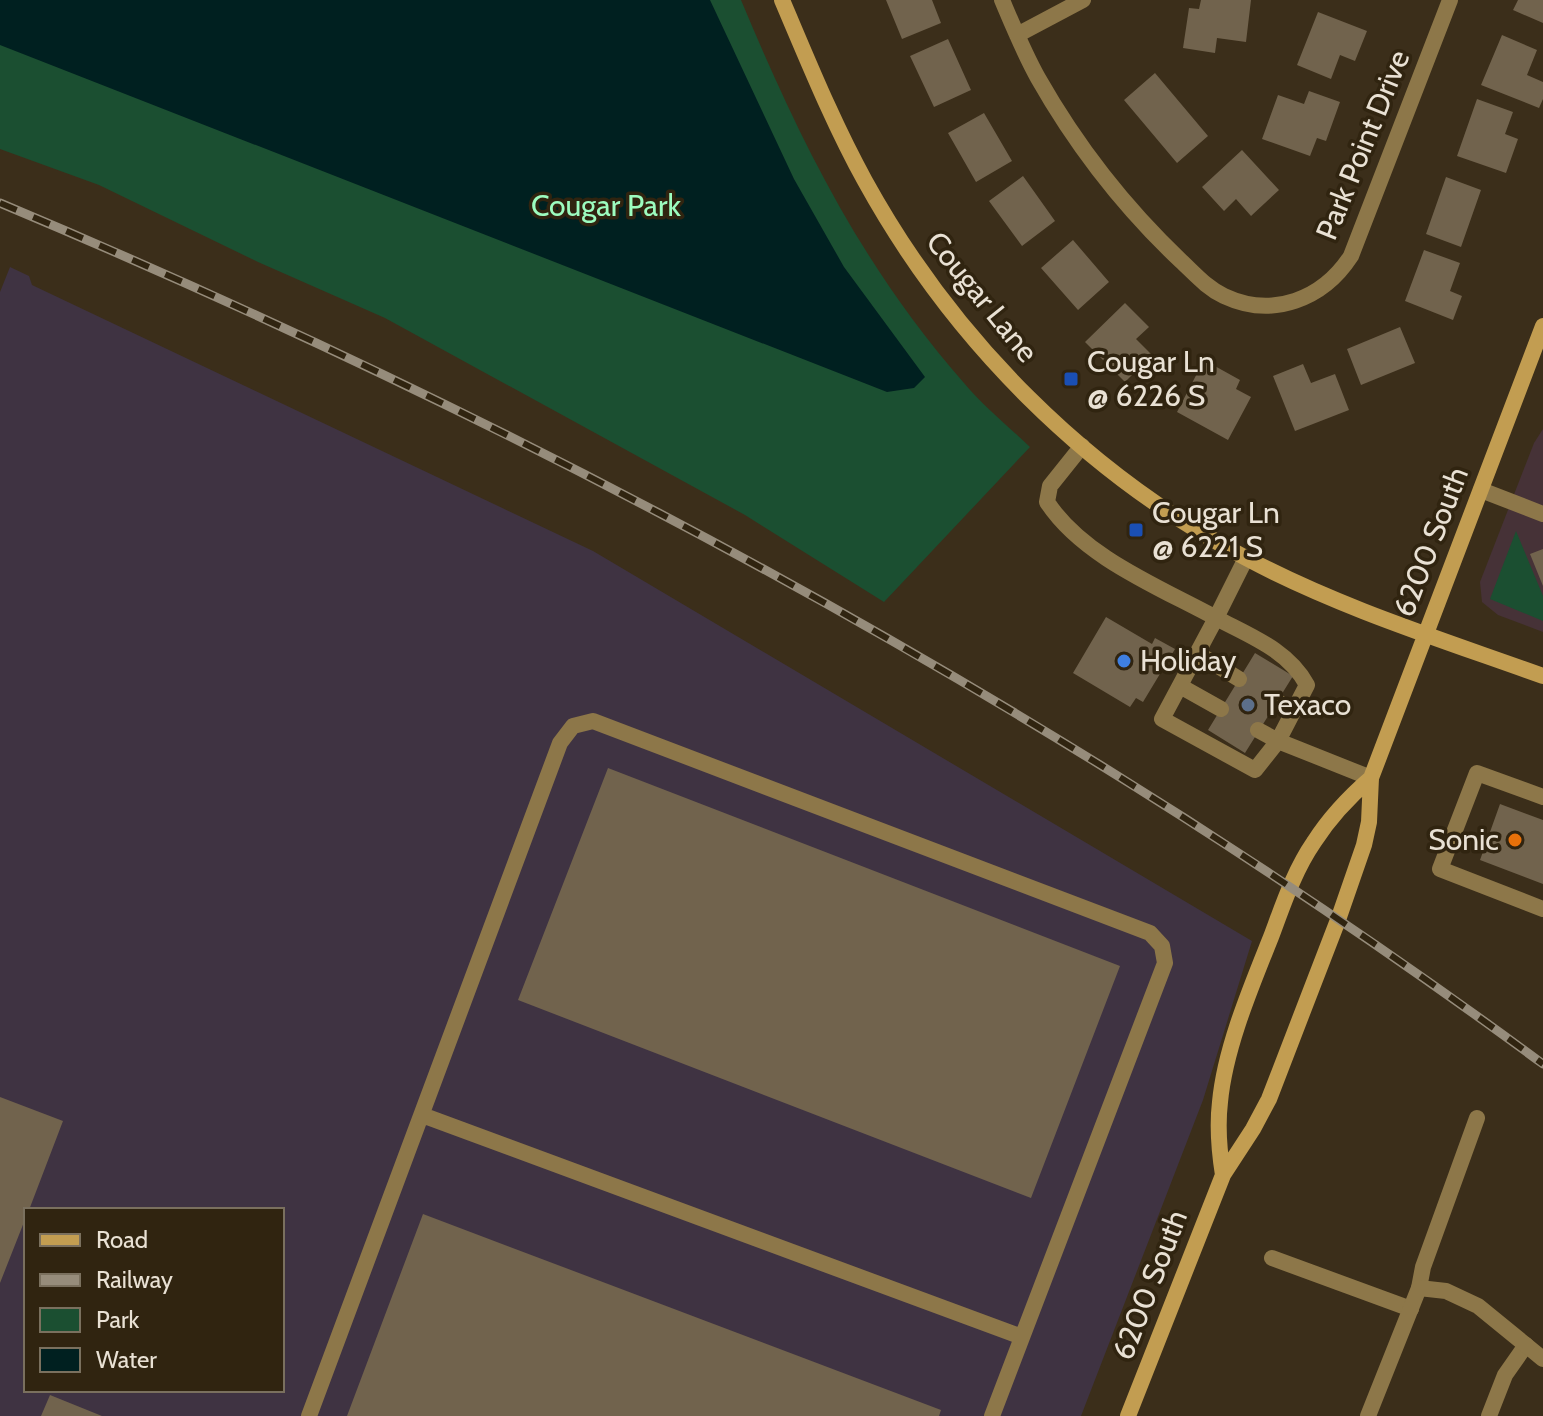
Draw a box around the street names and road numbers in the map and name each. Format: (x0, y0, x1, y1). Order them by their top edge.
street label: Park Point Drive (1308, 45, 1417, 245)
street label: Cougar Lane (918, 224, 1046, 369)
street label: 6200 South (1385, 462, 1476, 622)
street label: 6200 South (1104, 1205, 1195, 1365)

